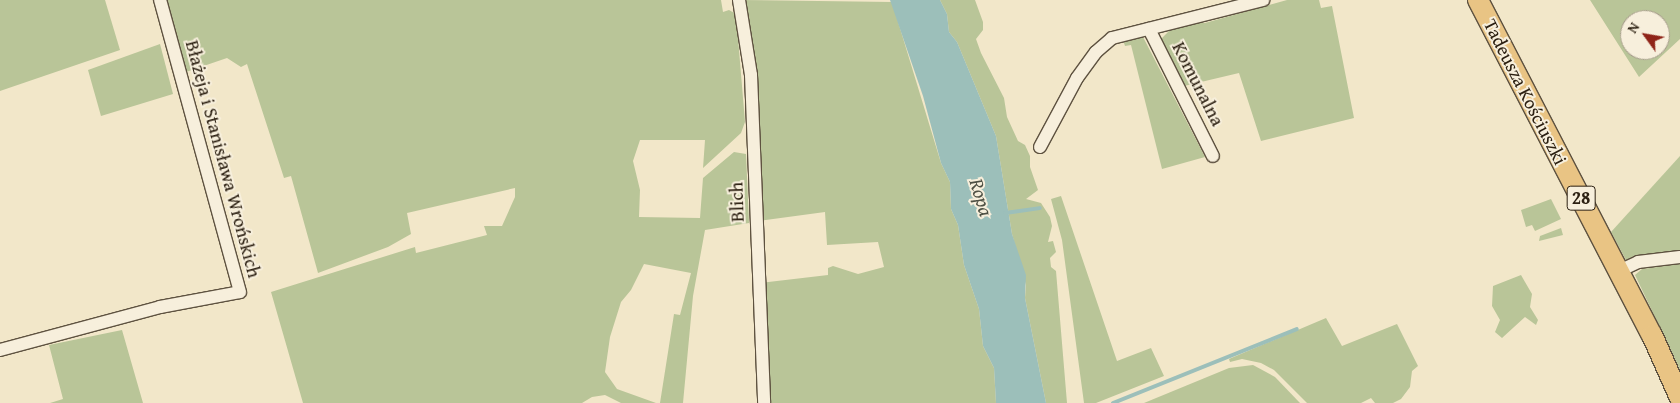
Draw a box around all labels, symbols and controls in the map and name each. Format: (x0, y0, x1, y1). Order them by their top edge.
north arrow (1620, 10, 1670, 60)
street label: Tadeusza Kościuszki (1478, 15, 1572, 169)
text: N (1622, 18, 1644, 37)
street label: Błażeja i Stanisława Wrońskich (180, 38, 266, 280)
street label: Komunalna (1167, 38, 1229, 130)
water label: Ropa (965, 175, 999, 219)
street label: Blich (725, 181, 749, 223)
road number: 28 (1566, 182, 1596, 214)

